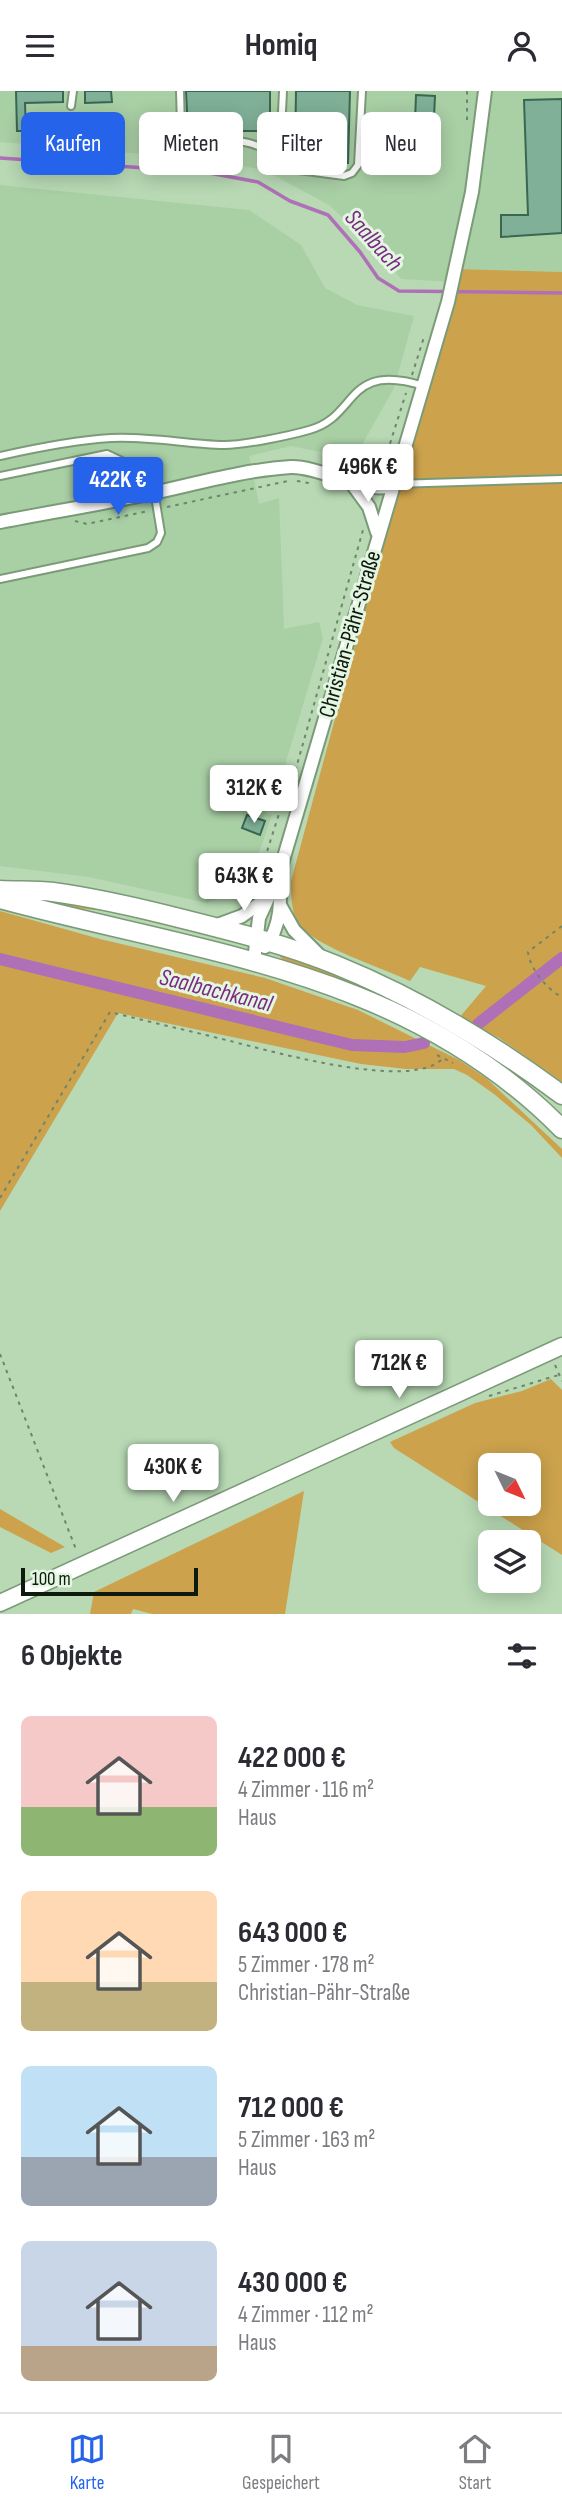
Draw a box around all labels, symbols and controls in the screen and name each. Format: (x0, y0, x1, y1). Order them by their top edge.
text: Homiq (245, 26, 317, 65)
icon: menu (21, 27, 59, 65)
icon: person (503, 27, 541, 65)
chip: Kaufen (21, 112, 125, 175)
chip: Mieten (139, 112, 243, 175)
chip: Filter (257, 112, 347, 175)
chip: Neu (361, 112, 441, 175)
water label: Saalbach (339, 204, 409, 277)
pin: 496K € (311, 445, 425, 504)
text: 496K € (338, 453, 398, 481)
pin: 422K € (61, 457, 175, 517)
text: 422K € (89, 466, 147, 494)
street label: Christian-Pähr-Straße (313, 548, 387, 721)
pin: 312K € (197, 765, 311, 825)
text: 312K € (226, 774, 282, 802)
pin: 643K € (187, 853, 301, 913)
text: 643K € (215, 862, 273, 890)
water label: Saalbachkanal (156, 962, 276, 1019)
pin: 712K € (342, 1341, 456, 1400)
text: 712K € (371, 1349, 427, 1377)
pin: 430K € (116, 1445, 230, 1504)
text: 430K € (144, 1453, 202, 1481)
north arrow (478, 1453, 541, 1515)
map controls (478, 1453, 541, 1593)
button: layers (478, 1530, 541, 1593)
scale bar (21, 1565, 198, 1597)
text: 100 m (32, 1568, 71, 1591)
icon: filters (503, 1637, 541, 1675)
text: 6 Objekte (21, 1638, 123, 1674)
text: 422 000 € (238, 1740, 346, 1776)
icon: home (77, 1744, 161, 1828)
text: 4 Zimmer · 116 m² (238, 1776, 374, 1804)
text: Haus (238, 1804, 276, 1832)
text: 643 000 € (238, 1915, 347, 1951)
icon: home (77, 1919, 161, 2003)
text: 5 Zimmer · 178 m² (238, 1951, 375, 1979)
text: Christian-Pähr-Straße (238, 1979, 410, 2007)
text: 712 000 € (238, 2090, 344, 2126)
icon: home (77, 2094, 161, 2178)
text: 5 Zimmer · 163 m² (238, 2126, 375, 2154)
text: Haus (238, 2154, 276, 2182)
text: 430 000 € (238, 2265, 347, 2301)
icon: home (77, 2269, 161, 2353)
text: 4 Zimmer · 112 m² (238, 2301, 374, 2329)
text: Haus (238, 2329, 276, 2357)
tab: Karte (68, 2430, 106, 2495)
tab: Gespeichert (242, 2430, 320, 2495)
tab: Start (456, 2430, 494, 2495)

